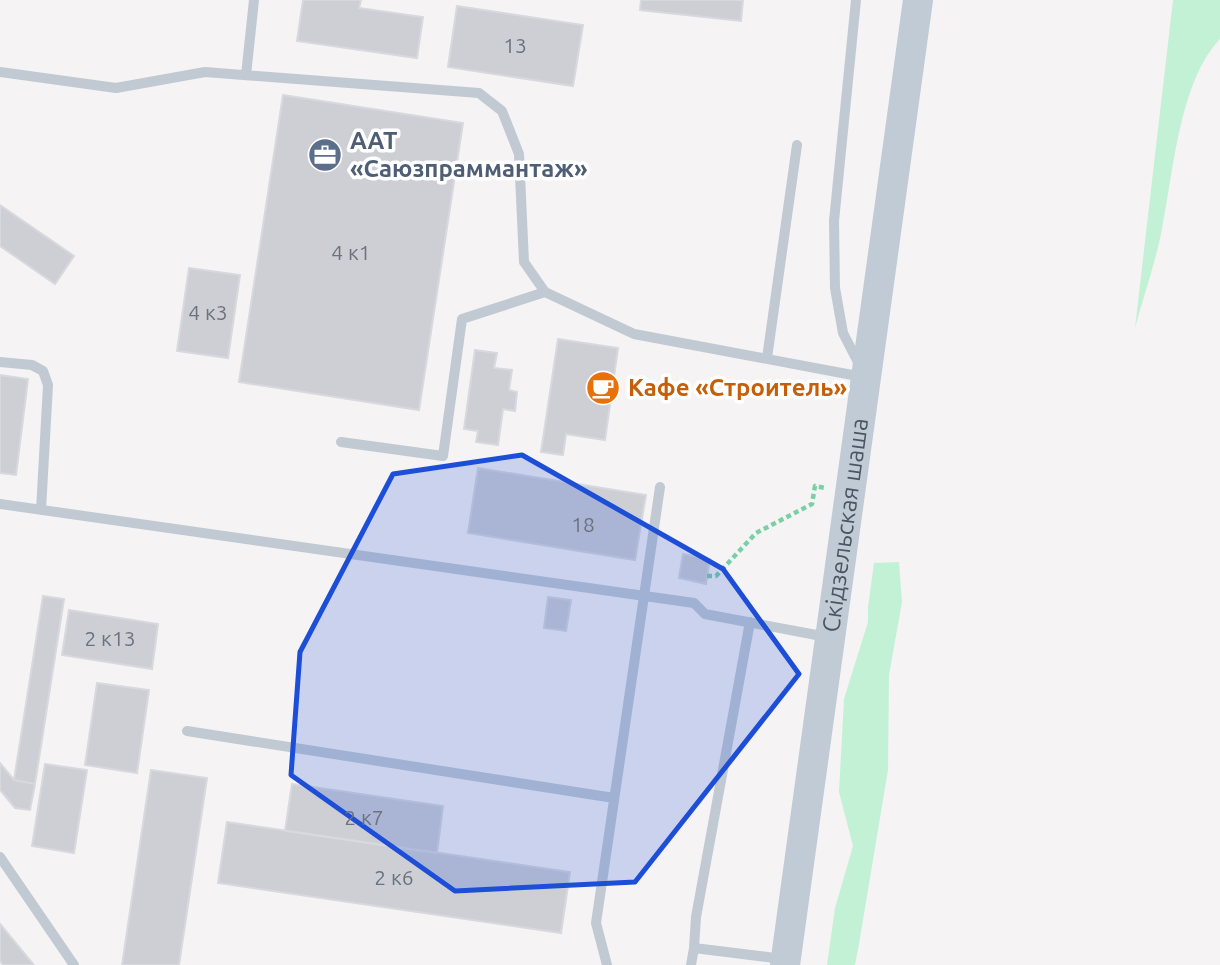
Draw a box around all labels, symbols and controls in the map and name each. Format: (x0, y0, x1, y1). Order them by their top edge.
house number: 13 (503, 33, 527, 57)
place label: ААТ «Саюзпраммантаж» (350, 127, 588, 182)
office icon: ААТ «Саюзпраммантаж» (306, 136, 344, 174)
house number: 4 к1 (331, 240, 371, 264)
house number: 4 к3 (188, 300, 228, 324)
cafe icon: Кафе «Строитель» (584, 369, 622, 407)
place label: Кафе «Строитель» (628, 374, 848, 401)
street label: Скідзельская шаша (817, 416, 873, 634)
house number: 18 (571, 512, 595, 536)
house number: 2 к13 (84, 626, 136, 650)
house number: 2 к7 (344, 805, 384, 829)
house number: 2 к6 (374, 865, 414, 889)

